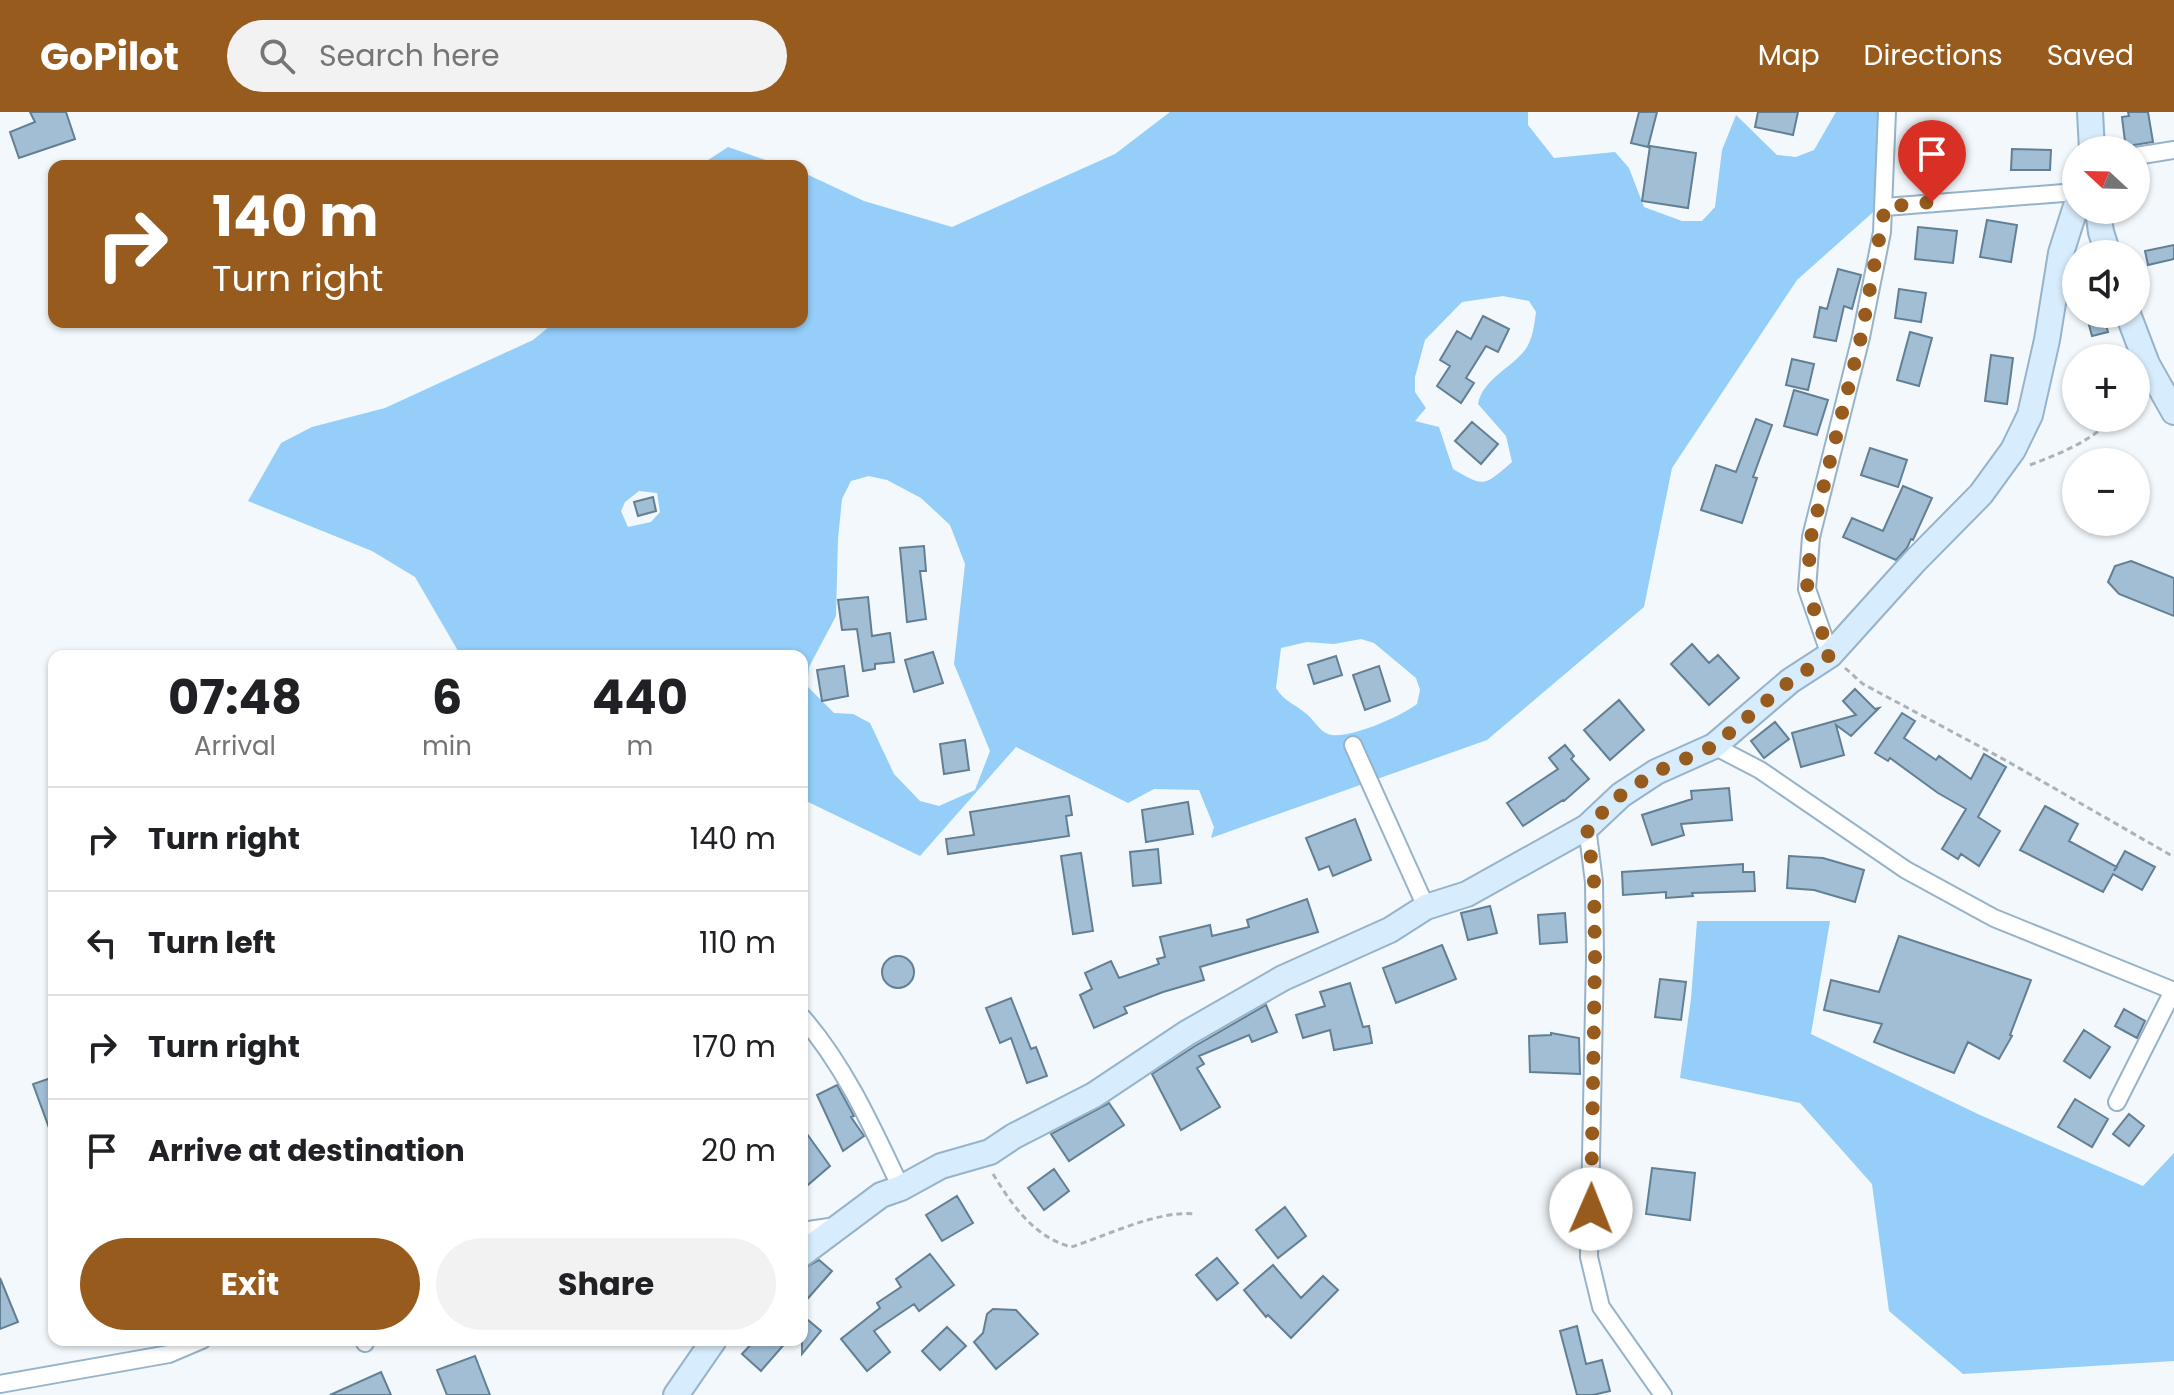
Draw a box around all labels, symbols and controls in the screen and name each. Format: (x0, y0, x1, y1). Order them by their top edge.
search box (227, 20, 787, 92)
text: GoPilot (40, 30, 179, 83)
icon: search (255, 34, 299, 78)
text: Search here (319, 34, 500, 77)
text: Map (1758, 36, 1820, 75)
text: Directions (1864, 36, 2003, 75)
text: Saved (2047, 36, 2134, 75)
pin (1898, 120, 1966, 202)
icon: arrive (1910, 132, 1954, 176)
north arrow (2062, 136, 2150, 224)
map controls (2062, 136, 2150, 536)
text: 140 m (212, 177, 379, 256)
icon: right (80, 192, 184, 296)
button: sound (2062, 240, 2150, 328)
text: Turn right (212, 253, 383, 304)
button: + (2062, 344, 2150, 432)
button: − (2062, 448, 2150, 536)
text: 07:48 (168, 664, 302, 731)
text: 6 (432, 664, 462, 731)
text: 440 (592, 664, 688, 731)
text: Arrival (194, 728, 276, 764)
text: min (422, 728, 472, 764)
text: m (627, 728, 653, 764)
icon: right (80, 817, 124, 861)
text: Turn right (148, 817, 300, 860)
text: 140 m (690, 817, 776, 860)
icon: left (80, 921, 124, 965)
text: Turn left (148, 921, 276, 964)
text: 110 m (699, 921, 776, 964)
icon: right (80, 1025, 124, 1069)
text: Turn right (148, 1025, 300, 1068)
text: 170 m (692, 1025, 776, 1068)
icon: arrive (80, 1129, 124, 1173)
text: Arrive at destination (148, 1129, 465, 1172)
text: 20 m (701, 1129, 776, 1172)
position arrow (1549, 1167, 1633, 1251)
button: Exit (80, 1238, 420, 1330)
button: Share (436, 1238, 776, 1330)

